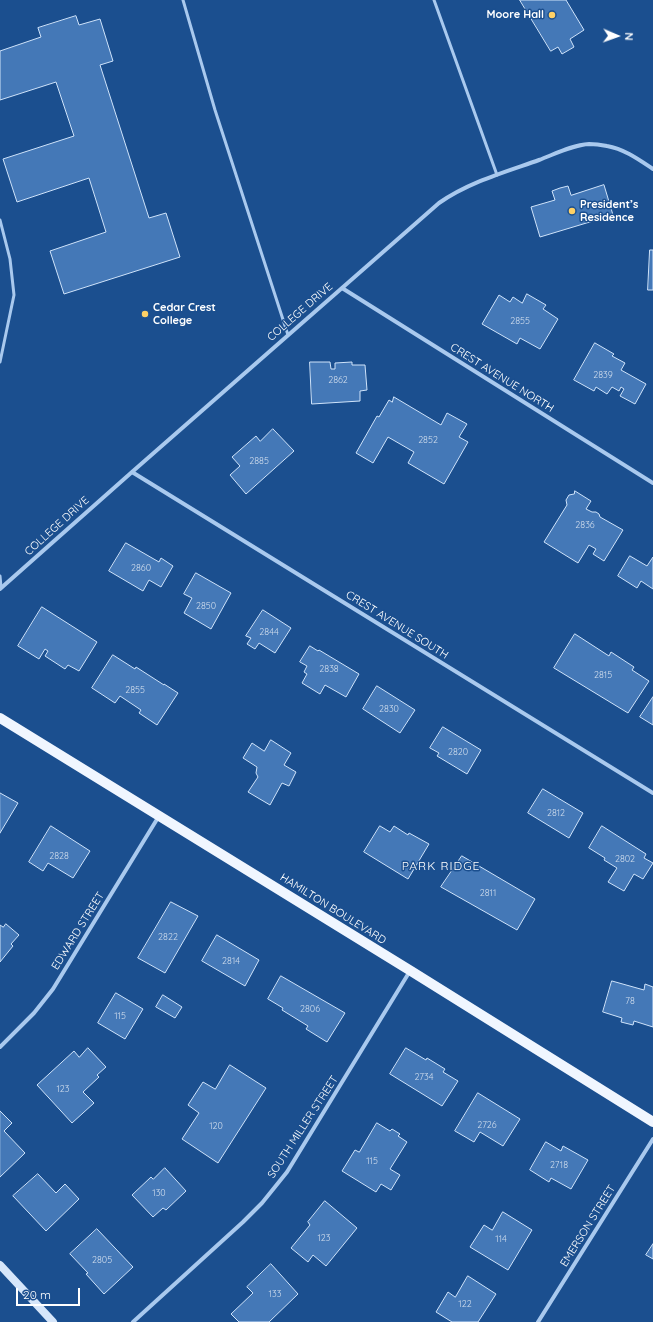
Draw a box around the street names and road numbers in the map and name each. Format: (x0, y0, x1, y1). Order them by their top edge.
street label: COLLEGE DRIVE (265, 280, 335, 344)
street label: CREST AVENUE NORTH (448, 341, 556, 415)
street label: COLLEGE DRIVE (22, 494, 92, 558)
street label: CREST AVENUE SOUTH (343, 588, 451, 662)
street label: HAMILTON BOULEVARD (277, 871, 389, 947)
street label: EDWARD STREET (49, 890, 107, 972)
street label: SOUTH MILLER STREET (265, 1073, 341, 1181)
street label: EMERSON STREET (558, 1183, 618, 1269)

